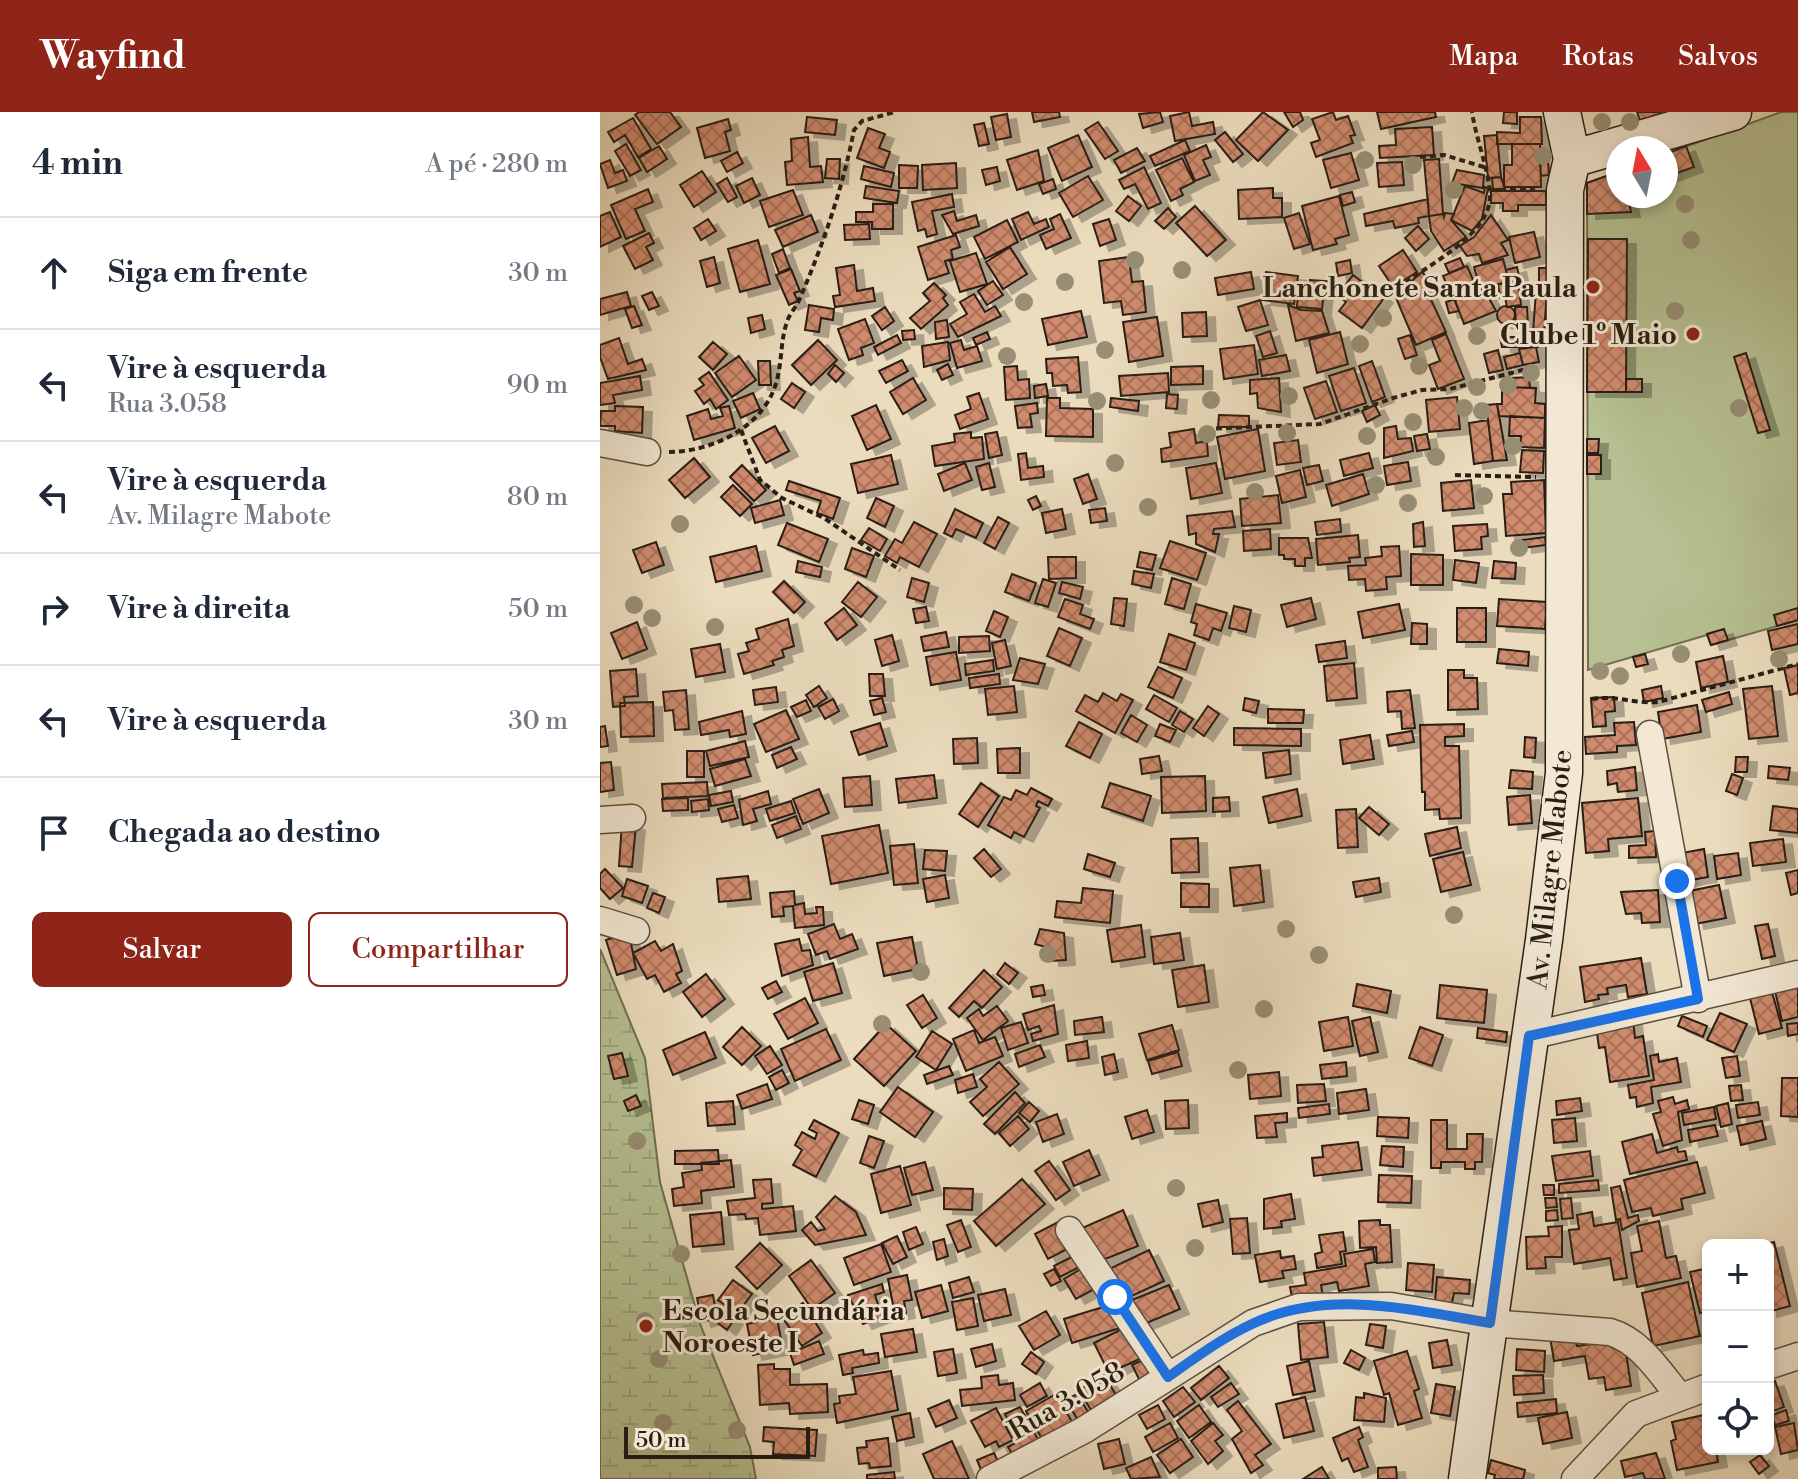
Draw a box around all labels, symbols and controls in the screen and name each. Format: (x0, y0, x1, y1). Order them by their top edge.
text: Wayfind (40, 33, 186, 80)
text: Mapa (1449, 39, 1519, 74)
text: Rotas (1563, 39, 1634, 74)
text: Salvos (1678, 39, 1758, 74)
north arrow (1606, 136, 1678, 208)
text: 4 min (32, 143, 123, 185)
text: A pé · 280 m (425, 148, 568, 180)
icon: ahead (32, 251, 76, 295)
text: Siga em frente (108, 254, 308, 292)
text: 30 m (508, 257, 568, 289)
place label: Lanchonete Santa Paula (1262, 271, 1578, 306)
marker: Lanchonete Santa Paula (1584, 278, 1602, 296)
place label: Clube 1º Maio (1500, 318, 1677, 353)
marker: Clube 1º Maio (1684, 325, 1702, 343)
text: Vire à esquerda (108, 350, 327, 388)
icon: left (32, 363, 76, 407)
text: 90 m (507, 369, 568, 401)
text: Rua 3.058 (108, 388, 227, 420)
text: Vire à esquerda (108, 462, 327, 500)
icon: left (32, 475, 76, 519)
text: 80 m (507, 481, 568, 513)
text: Av. Milagre Mabote (108, 500, 331, 532)
icon: right (32, 587, 76, 631)
text: Vire à direita (108, 590, 290, 628)
text: 50 m (508, 593, 568, 625)
icon: left (32, 699, 76, 743)
text: Vire à esquerda (108, 702, 327, 740)
text: 30 m (508, 705, 568, 737)
street label: Av. Milagre Mabote (1520, 748, 1580, 992)
icon: arrive (32, 811, 76, 855)
text: Chegada ao destino (108, 814, 381, 852)
route end (1659, 863, 1695, 899)
button: Salvar (32, 912, 292, 987)
button: Compartilhar (308, 912, 568, 987)
map controls (1702, 1239, 1774, 1455)
button: + (1702, 1239, 1774, 1311)
route start (1097, 1279, 1133, 1315)
place label: Escola Secundária Noroeste I (662, 1294, 906, 1361)
button: − (1702, 1311, 1774, 1383)
marker: Escola Secundária Noroeste I (637, 1317, 655, 1335)
street label: Rua 3.058 (1002, 1354, 1131, 1449)
button: locate (1702, 1383, 1774, 1455)
scale bar (624, 1423, 810, 1459)
text: 50 m (636, 1427, 687, 1454)

